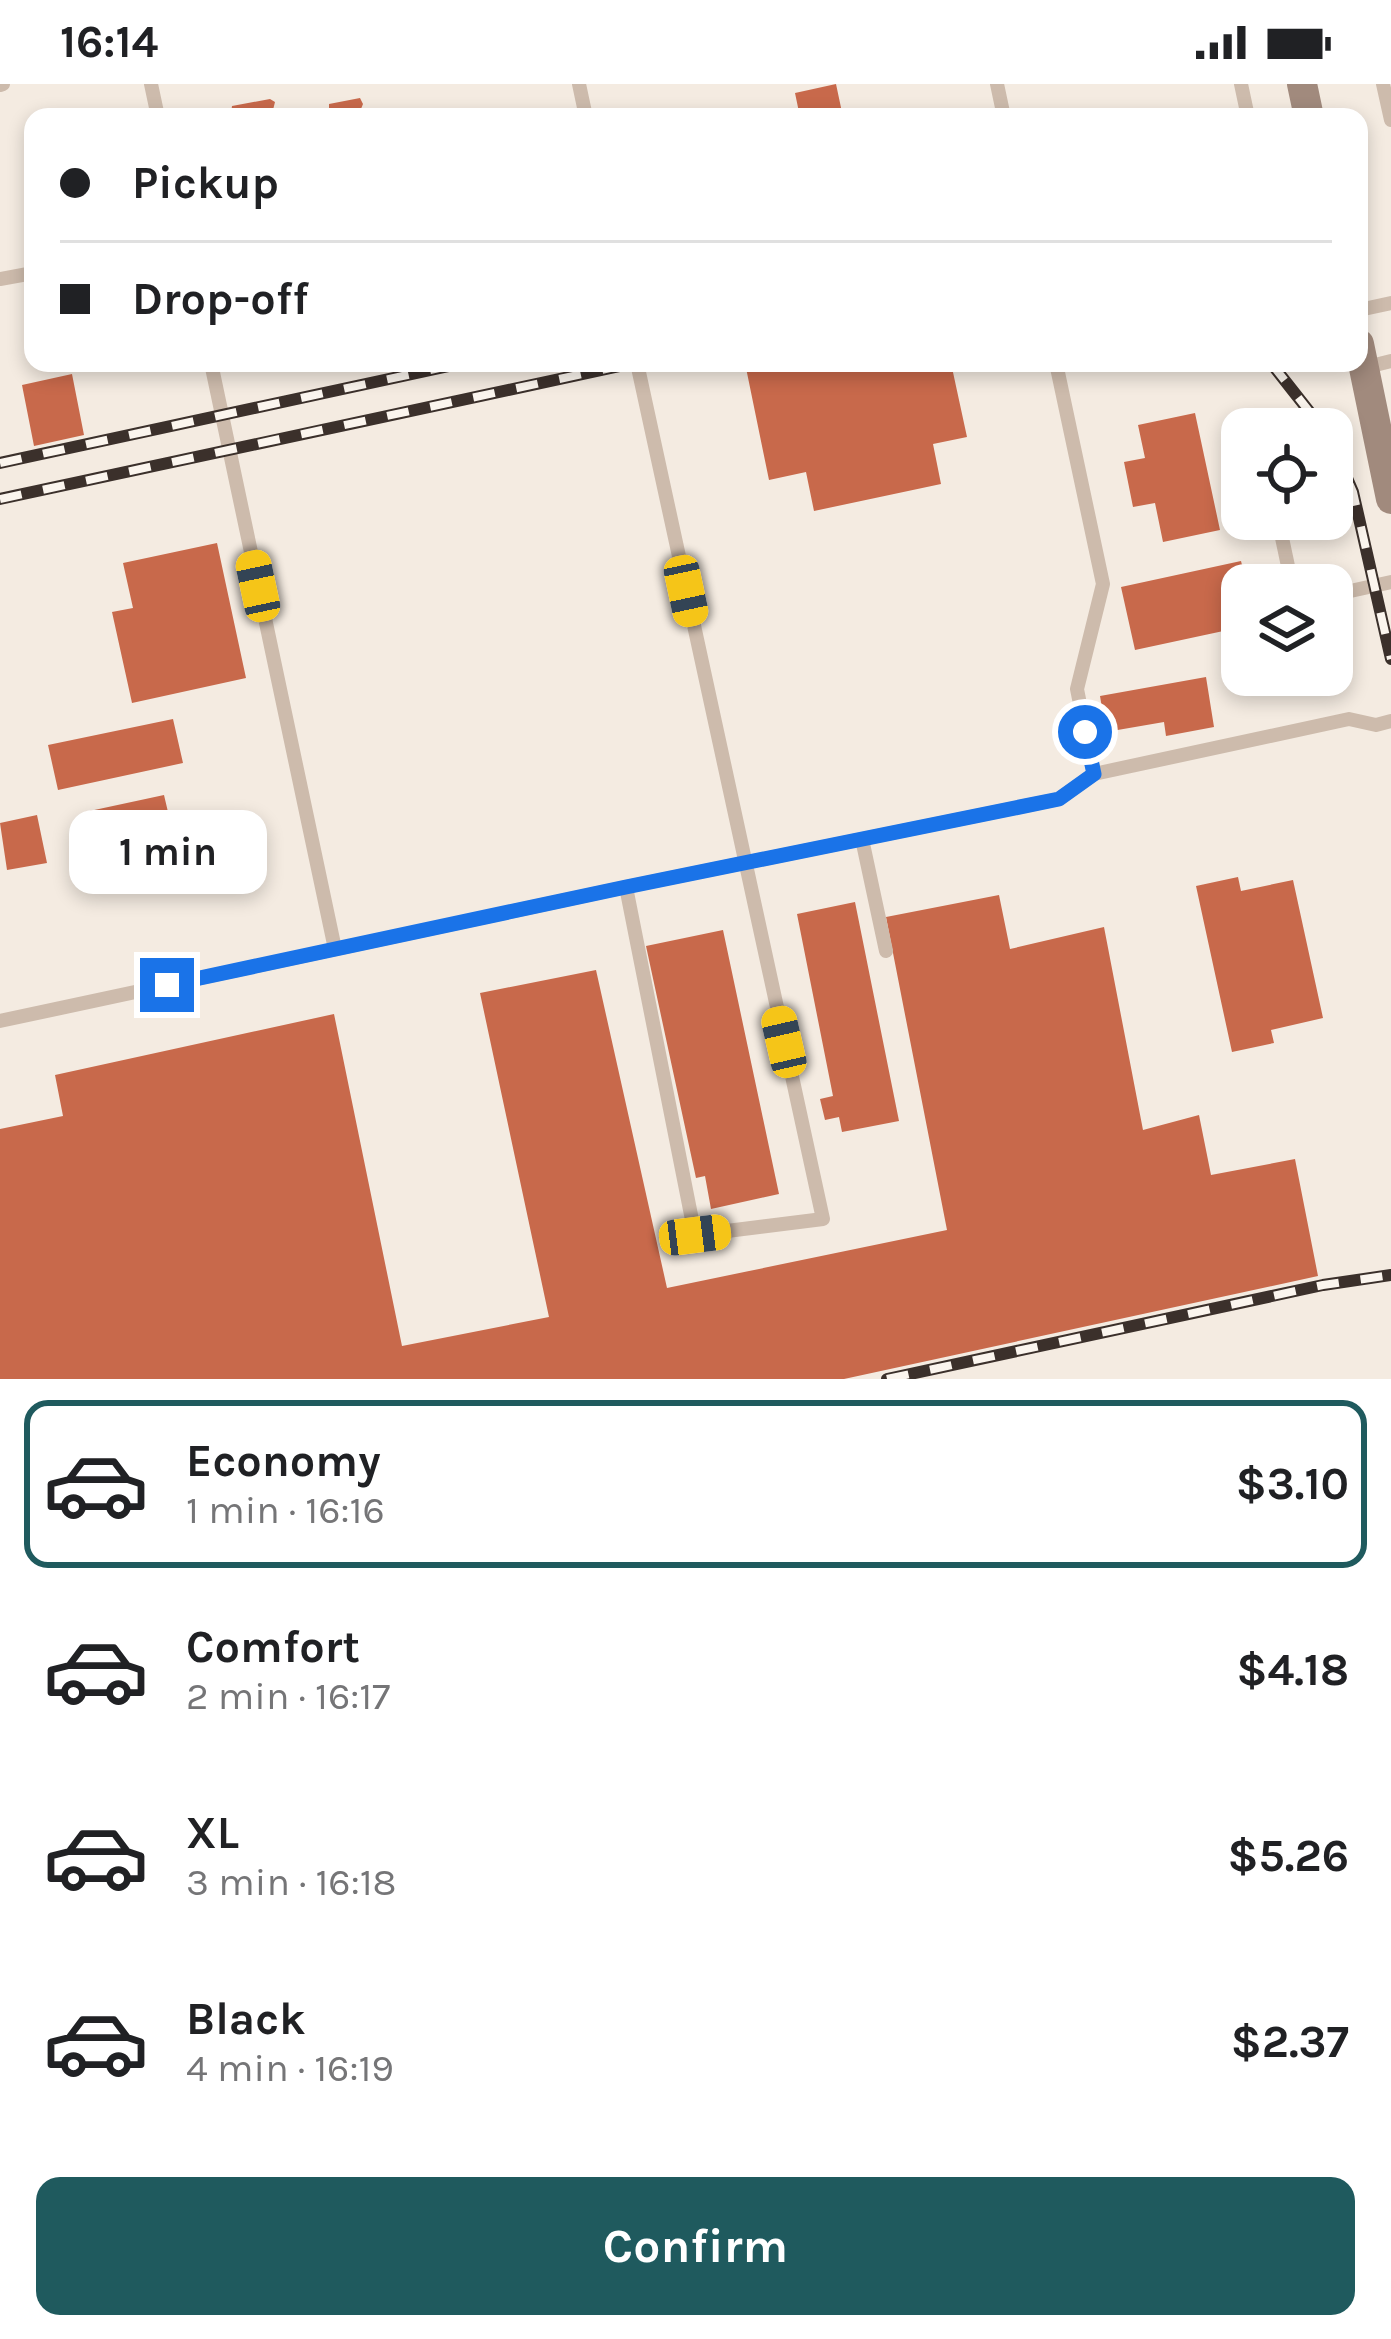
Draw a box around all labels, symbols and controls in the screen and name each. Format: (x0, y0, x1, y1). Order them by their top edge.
text: 16:14 (60, 16, 158, 68)
text: Pickup (132, 157, 279, 209)
text: Drop-off (132, 273, 309, 325)
map controls (1221, 408, 1353, 696)
button: locate (1221, 408, 1353, 540)
car (233, 547, 283, 625)
car (661, 552, 711, 630)
button: layers (1221, 564, 1353, 696)
route start (1058, 705, 1112, 759)
callout: 1 min (68, 811, 266, 895)
text: 1 min (119, 829, 217, 875)
route end (140, 958, 194, 1012)
car (758, 1003, 810, 1081)
car (657, 1213, 733, 1257)
icon: car (42, 1430, 150, 1538)
text: Economy (186, 1435, 381, 1487)
text: $3.10 (1236, 1458, 1349, 1510)
text: 1 min · 16:16 (186, 1487, 385, 1533)
icon: car (42, 1616, 150, 1724)
text: Comfort (186, 1621, 360, 1673)
text: $4.18 (1236, 1644, 1349, 1696)
text: 2 min · 16:17 (186, 1673, 390, 1719)
icon: car (42, 1802, 150, 1910)
text: XL (186, 1807, 239, 1859)
text: $5.26 (1228, 1830, 1349, 1882)
text: 3 min · 16:18 (186, 1859, 396, 1905)
icon: car (42, 1988, 150, 2096)
text: Black (186, 1993, 306, 2045)
text: $2.37 (1231, 2016, 1349, 2068)
text: 4 min · 16:19 (186, 2045, 394, 2091)
button: Confirm (36, 2177, 1355, 2315)

